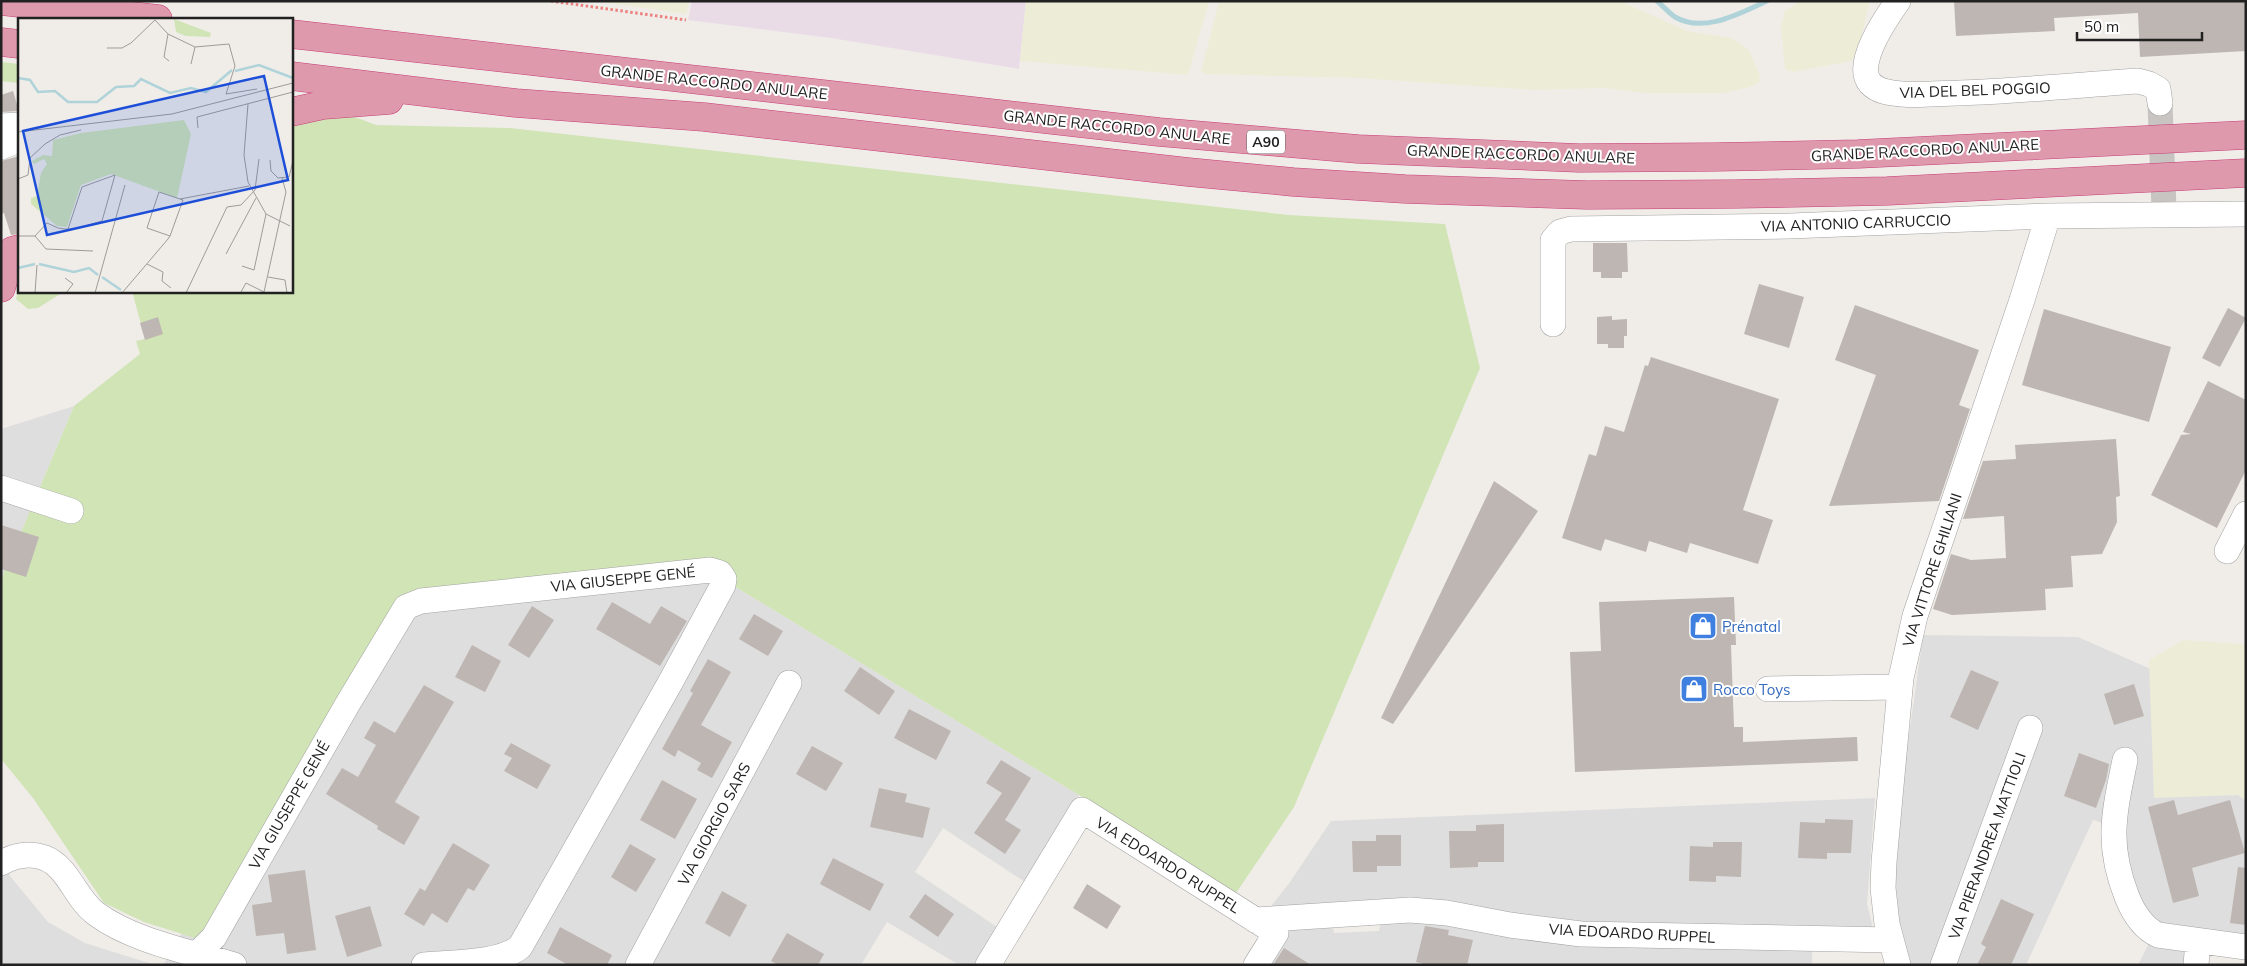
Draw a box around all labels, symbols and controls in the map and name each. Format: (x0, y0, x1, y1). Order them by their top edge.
scale bar (2077, 10, 2202, 42)
text: 50 m (2084, 17, 2119, 36)
inset map (18, 18, 292, 292)
street label: GRANDE RACCORDO ANULARE (600, 61, 829, 103)
street label: VIA DEL BEL POGGIO (1899, 78, 2051, 102)
street label: GRANDE RACCORDO ANULARE (1003, 106, 1232, 148)
road number: A90 (1247, 130, 1285, 154)
street label: GRANDE RACCORDO ANULARE (1811, 135, 2040, 165)
street label: GRANDE RACCORDO ANULARE (1407, 141, 1636, 167)
street label: VIA ANTONIO CARRUCCIO (1760, 210, 1952, 236)
street label: VIA VITTORE GHILIANI (1898, 491, 1966, 649)
street label: VIA GIUSEPPE GENÉ (550, 562, 696, 596)
shop icon: Prénatal (1688, 611, 1718, 641)
place label: Prénatal (1722, 617, 1781, 636)
shop icon: Rocco Toys (1679, 674, 1709, 704)
place label: Rocco Toys (1713, 680, 1790, 699)
street label: VIA GIUSEPPE GENÉ (244, 737, 334, 873)
street label: VIA PIERANDREA MATTIOLI (1944, 750, 2030, 942)
street label: VIA GIORGIO SARS (674, 759, 754, 889)
street label: VIA EDOARDO RUPPEL (1092, 813, 1244, 917)
street label: VIA EDOARDO RUPPEL (1548, 919, 1716, 947)

